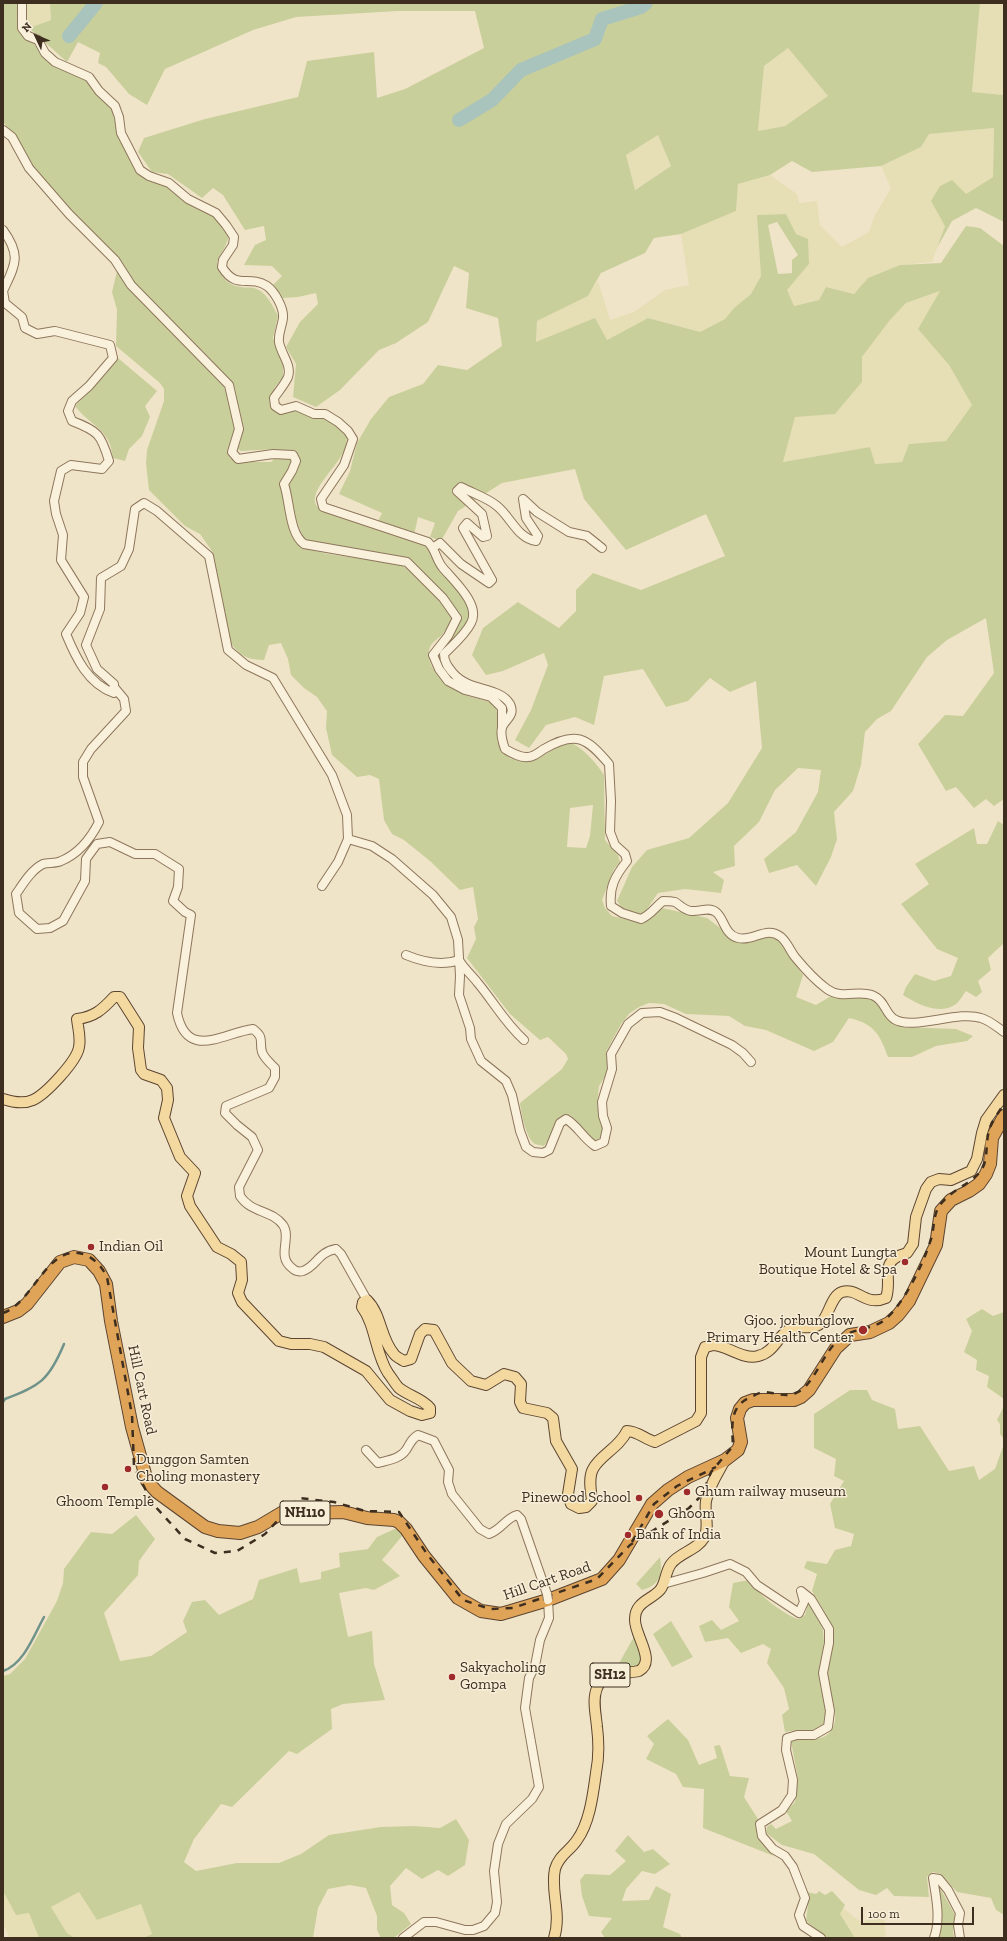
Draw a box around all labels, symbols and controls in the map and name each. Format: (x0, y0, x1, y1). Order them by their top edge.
north arrow (16, 16, 56, 56)
text: N (19, 20, 35, 35)
place label: Indian Oil (99, 1238, 163, 1256)
marker: Indian Oil (86, 1242, 96, 1252)
place label: Mount Lungta Boutique Hotel & Spa (759, 1244, 897, 1279)
marker: Mount Lungta Boutique Hotel & Spa (900, 1257, 910, 1267)
place label: Gjoo. jorbunglow Primary Health Center (706, 1312, 854, 1347)
marker: Gjoo. jorbunglow Primary Health Center (857, 1324, 869, 1336)
street label: Hill Cart Road (124, 1343, 160, 1437)
place label: Dunggon Samten Choling monastery (136, 1451, 260, 1486)
marker: Dunggon Samten Choling monastery (123, 1464, 133, 1474)
marker: Ghoom Temple (100, 1482, 110, 1492)
place label: Ghum railway museum (695, 1483, 846, 1501)
marker: Ghum railway museum (682, 1487, 692, 1497)
place label: Pinewood School (522, 1489, 631, 1507)
place label: Ghoom Temple (56, 1493, 154, 1511)
marker: Pinewood School (634, 1493, 644, 1503)
road number: NH110 (280, 1501, 330, 1525)
place label: Ghoom (668, 1505, 715, 1523)
marker: Ghoom (653, 1508, 665, 1520)
place label: Bank of India (636, 1526, 721, 1544)
marker: Bank of India (623, 1530, 633, 1540)
street label: Hill Cart Road (501, 1558, 593, 1604)
place label: Sakyacholing Gompa (460, 1659, 546, 1694)
road number: SH12 (590, 1663, 630, 1687)
marker: Sakyacholing Gompa (447, 1672, 457, 1682)
scale bar (863, 1899, 976, 1925)
text: 100 m (868, 1907, 900, 1921)

